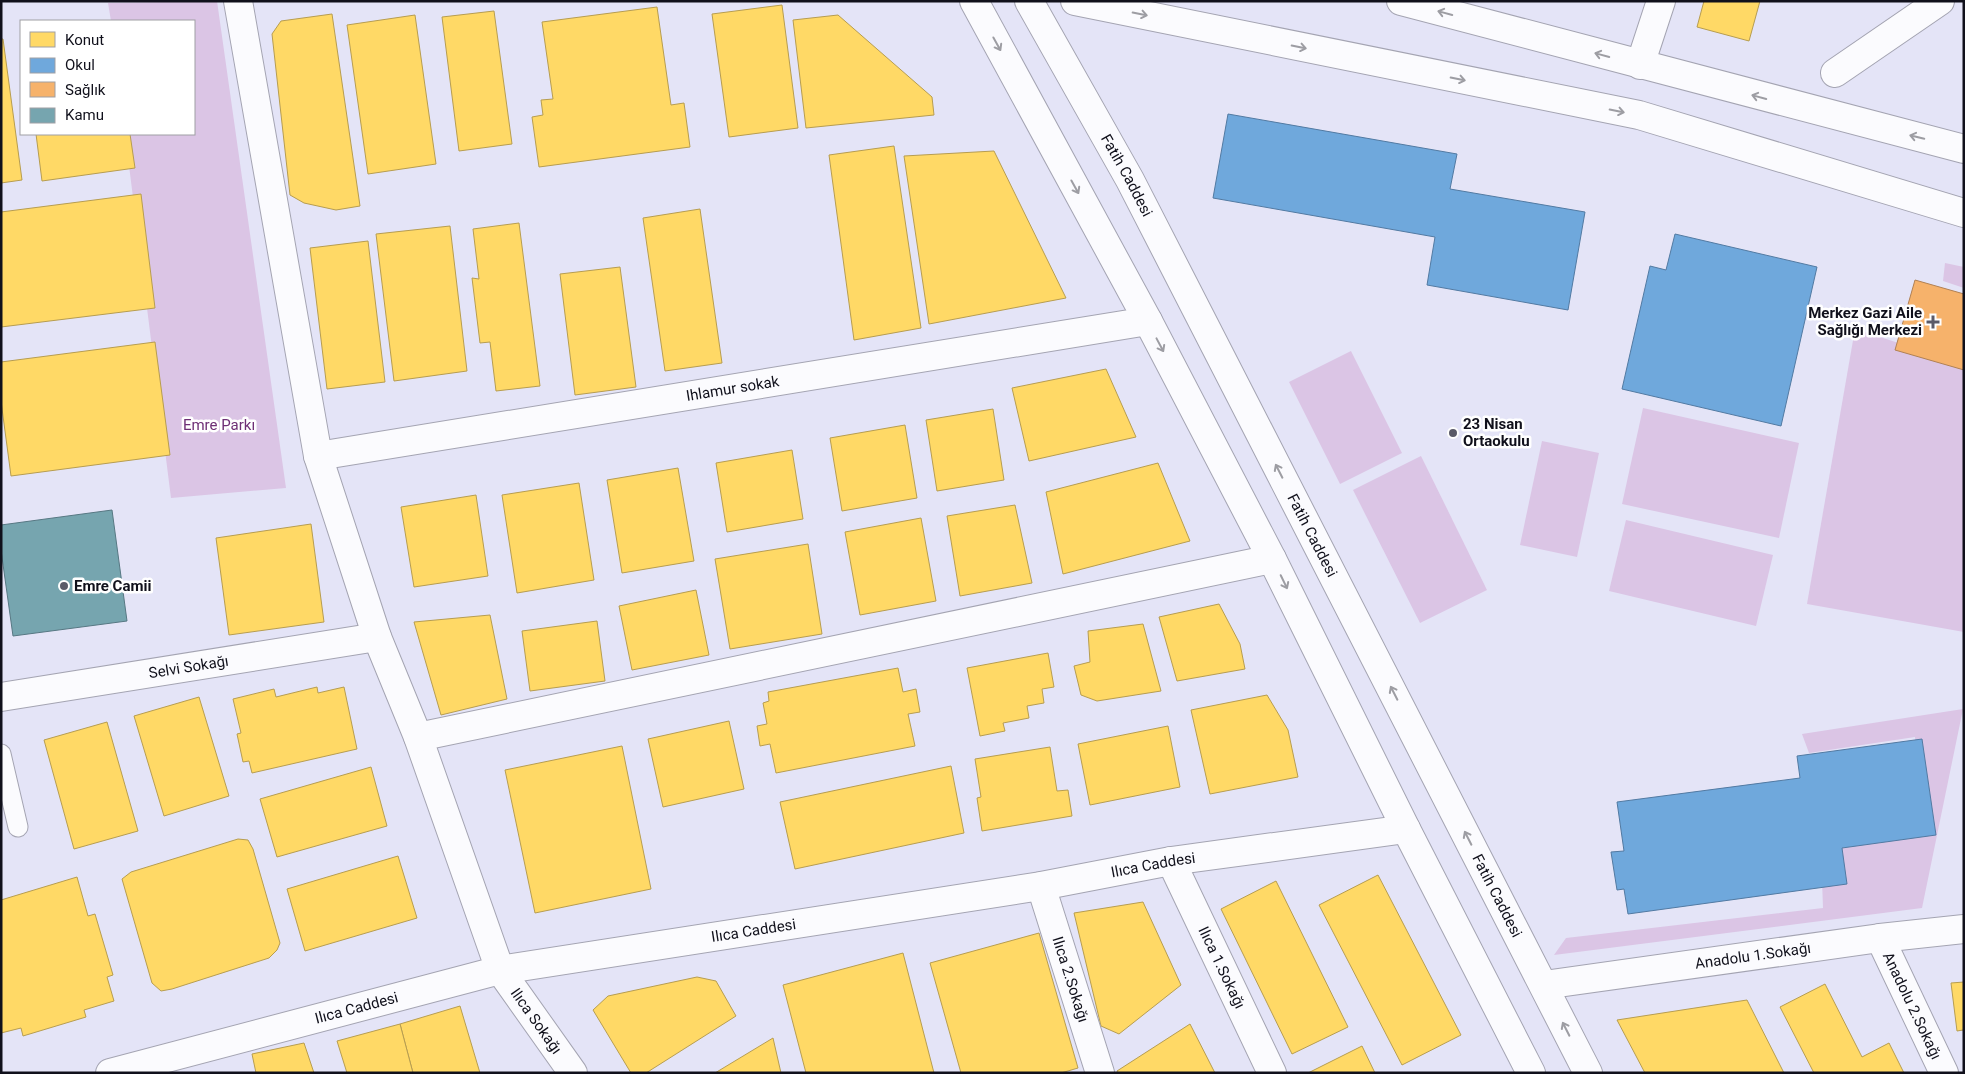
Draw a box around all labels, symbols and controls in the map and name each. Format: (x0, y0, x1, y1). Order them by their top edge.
one-way arrow (1438, 8, 1454, 17)
one-way arrow (1131, 10, 1147, 20)
legend (20, 20, 195, 135)
text: Konut (65, 31, 104, 49)
one-way arrow (993, 36, 1002, 51)
one-way arrow (1290, 42, 1306, 52)
one-way arrow (1595, 50, 1611, 59)
text: Okul (65, 56, 95, 74)
one-way arrow (1450, 74, 1466, 84)
text: Sağlık (65, 81, 106, 99)
one-way arrow (1752, 91, 1768, 101)
text: Kamu (65, 106, 104, 124)
one-way arrow (1609, 107, 1625, 116)
street label: Fatih Caddesi (1097, 131, 1156, 220)
one-way arrow (1909, 132, 1925, 141)
one-way arrow (1070, 179, 1080, 193)
place label: Merkez Gazi Aile Sağlığı Merkezi (1808, 304, 1922, 339)
marker: Merkez Gazi Aile Sağlığı Merkezi (1926, 315, 1940, 329)
one-way arrow (1156, 337, 1165, 352)
street label: Ihlamur sokak (685, 372, 781, 405)
place label: 23 Nisan Ortaokulu (1463, 415, 1530, 450)
park label: Emre Parkı (183, 416, 255, 434)
marker: 23 Nisan Ortaokulu (1447, 427, 1459, 439)
one-way arrow (1274, 464, 1283, 479)
street label: Fatih Caddesi (1284, 491, 1341, 580)
one-way arrow (1279, 575, 1289, 590)
place label: Emre Camii (74, 577, 151, 595)
marker: Emre Camii (58, 580, 70, 592)
street label: Selvi Sokağı (147, 652, 230, 682)
one-way arrow (1389, 686, 1399, 701)
one-way arrow (1463, 831, 1472, 846)
street label: Ilıca Caddesi (1109, 849, 1196, 881)
street label: Fatih Caddesi (1468, 851, 1526, 940)
street label: Ilıca Caddesi (710, 915, 797, 946)
street label: Ilıca 1.Sokağı (1194, 923, 1249, 1012)
street label: Ilıca 2.Sokağı (1049, 934, 1092, 1025)
street label: Anadolu 1.Sokağı (1694, 939, 1812, 973)
street label: Anadolu 2.Sokağı (1879, 949, 1945, 1062)
street label: Ilıca Sokağı (507, 985, 566, 1058)
street label: Ilıca Caddesi (313, 988, 400, 1028)
one-way arrow (1561, 1022, 1571, 1037)

